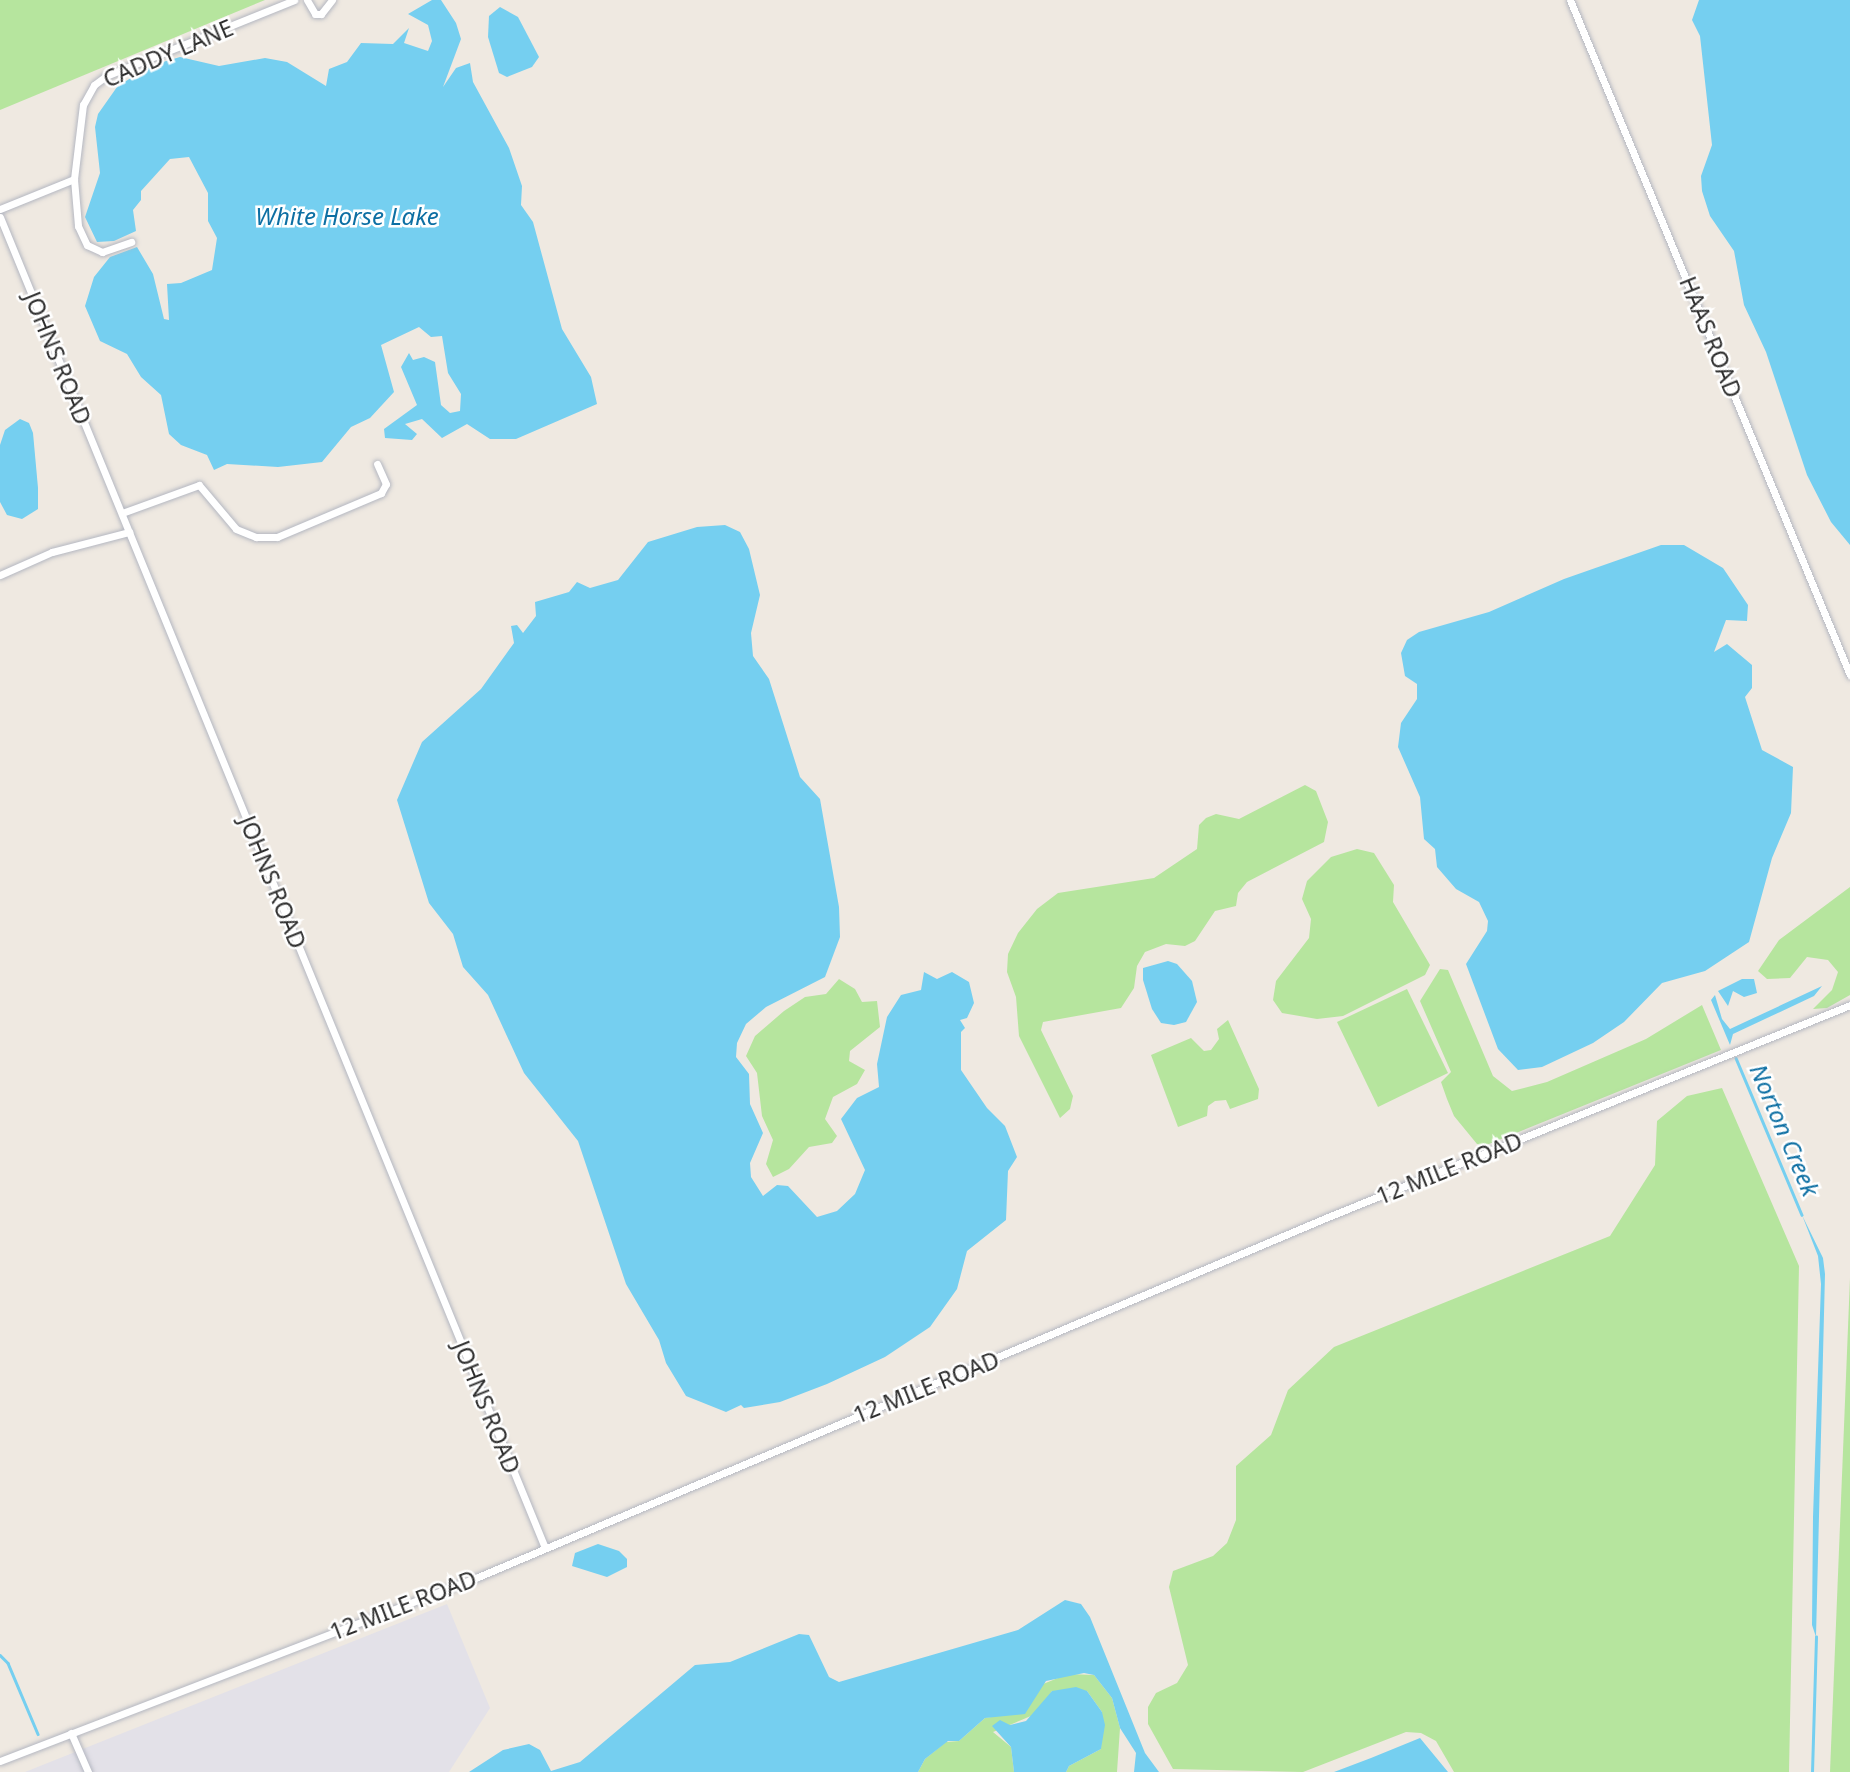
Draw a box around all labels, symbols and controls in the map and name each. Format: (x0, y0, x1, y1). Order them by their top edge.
street label: CADDY LANE (99, 13, 237, 93)
water label: White Horse Lake (255, 202, 439, 230)
street label: HAAS ROAD (1674, 272, 1748, 402)
street label: JOHNS ROAD (19, 288, 97, 428)
street label: JOHNS ROAD (234, 812, 312, 952)
water label: Norton Creek (1744, 1060, 1826, 1200)
street label: 12 MILE ROAD (1372, 1126, 1526, 1210)
street label: JOHNS ROAD (448, 1337, 526, 1477)
street label: 12 MILE ROAD (849, 1345, 1003, 1429)
street label: 12 MILE ROAD (326, 1564, 480, 1646)

